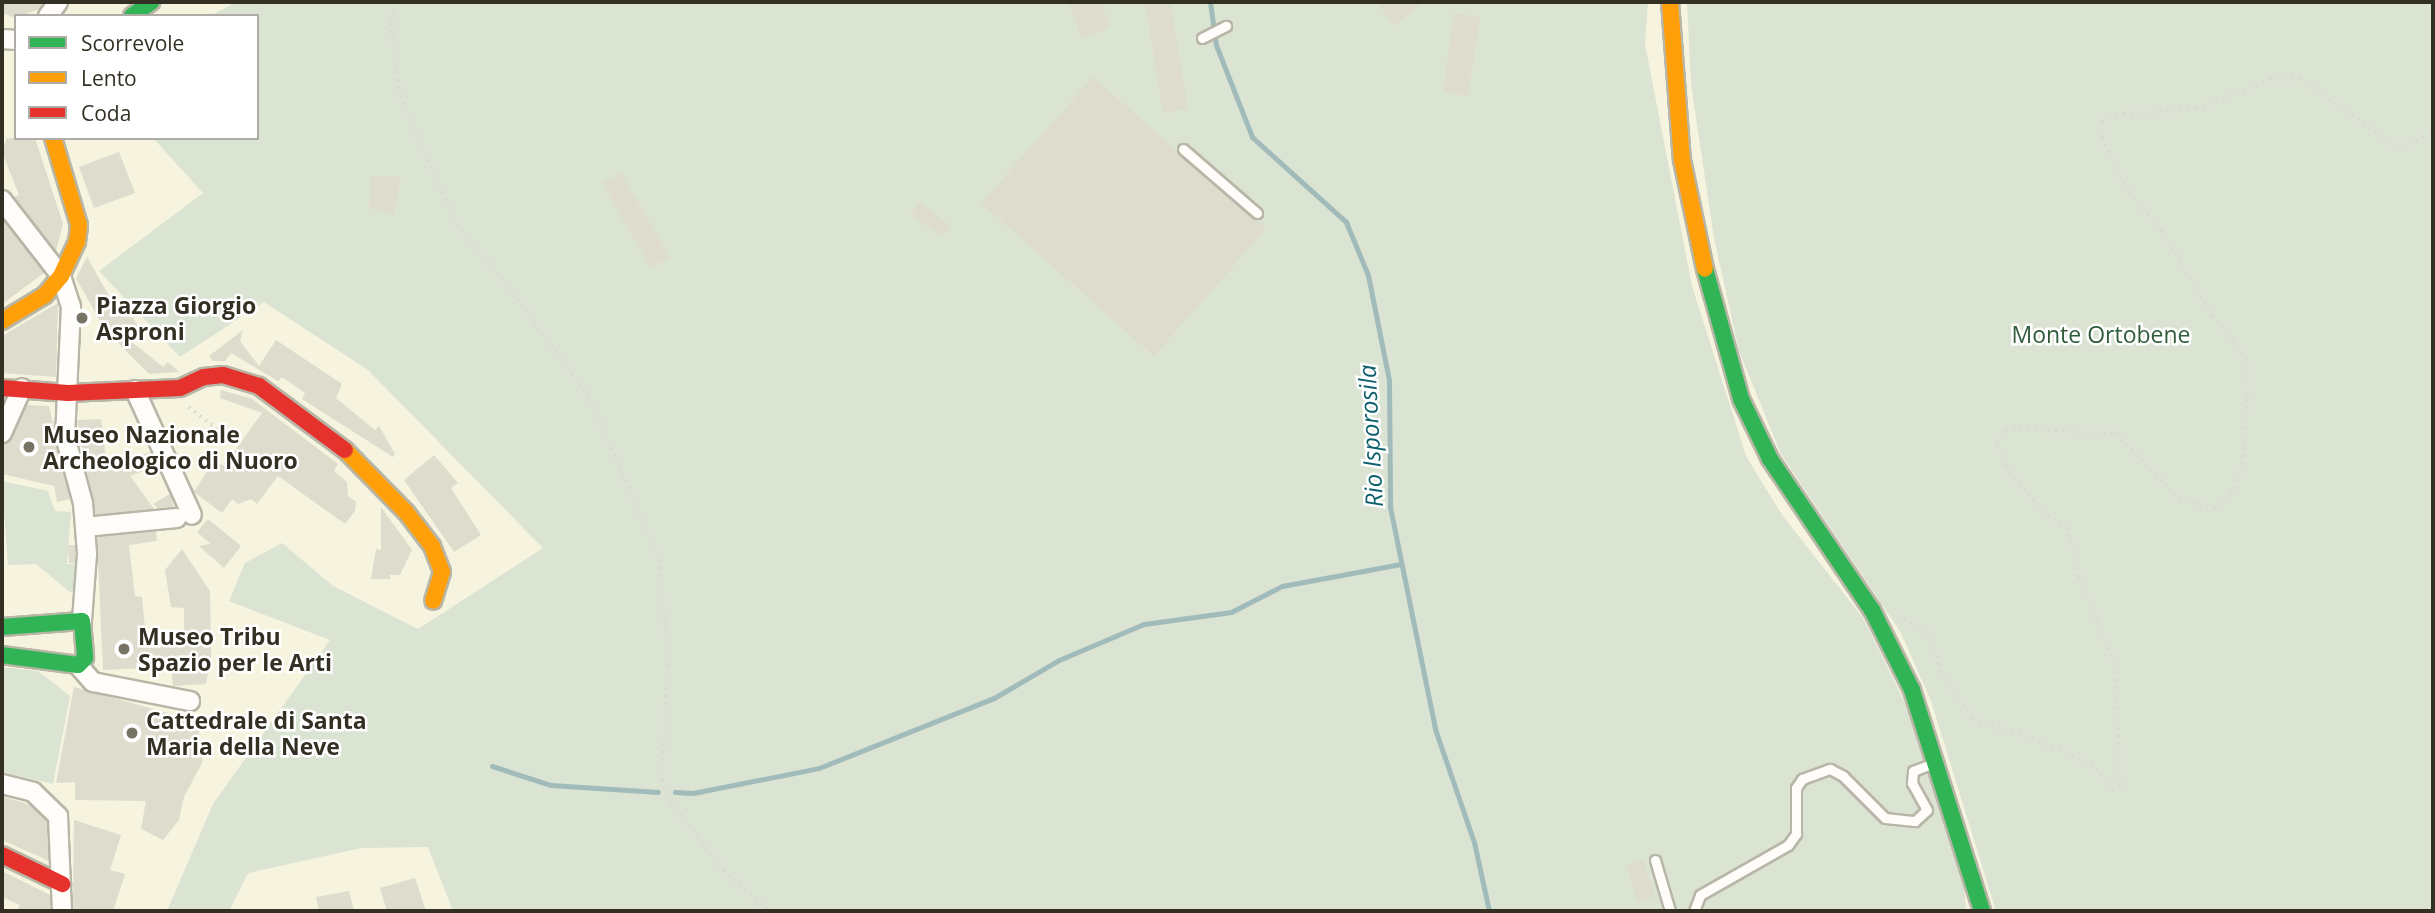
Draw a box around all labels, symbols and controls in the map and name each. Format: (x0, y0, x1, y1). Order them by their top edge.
legend (14, 14, 259, 140)
text: Scorrevole (81, 29, 184, 57)
text: Lento (81, 64, 137, 92)
text: Coda (81, 99, 131, 127)
place label: Piazza Giorgio Asproni (96, 291, 256, 345)
marker: Piazza Giorgio Asproni (74, 310, 90, 326)
park label: Monte Ortobene (2011, 320, 2191, 348)
water label: Rio Isporosila (1352, 364, 1388, 508)
place label: Museo Nazionale Archeologico di Nuoro (43, 420, 298, 474)
marker: Museo Nazionale Archeologico di Nuoro (21, 439, 37, 455)
place label: Museo Tribu Spazio per le Arti (138, 622, 332, 676)
marker: Museo Tribu Spazio per le Arti (116, 641, 132, 657)
place label: Cattedrale di Santa Maria della Neve (146, 706, 367, 760)
marker: Cattedrale di Santa Maria della Neve (124, 725, 140, 741)

